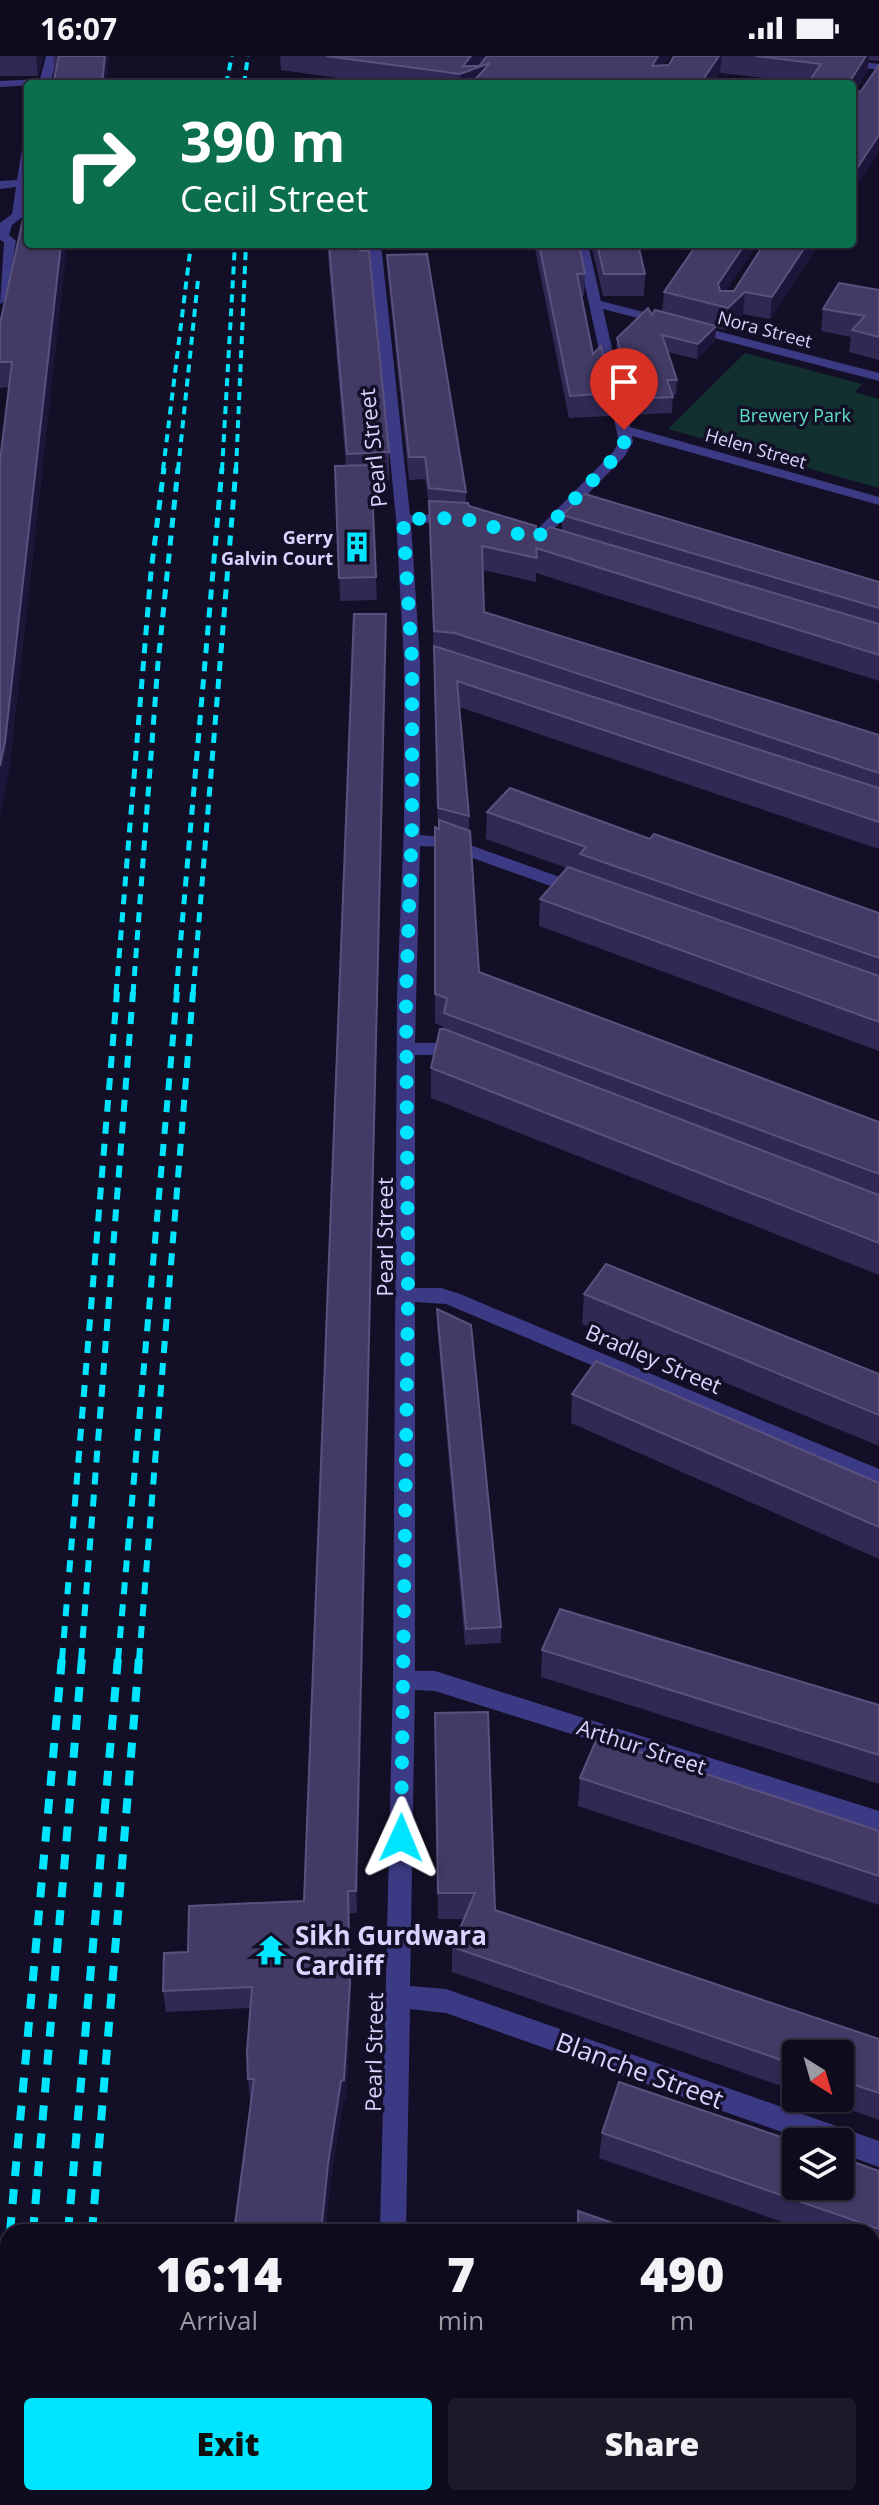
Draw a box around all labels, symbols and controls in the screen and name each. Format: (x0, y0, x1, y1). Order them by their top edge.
text: 16:07 (40, 8, 117, 49)
text: 390 m (180, 102, 346, 178)
icon: right (48, 112, 152, 216)
text: Cecil Street (180, 174, 368, 223)
street label: Nora Street (715, 305, 815, 353)
pin (590, 348, 658, 430)
icon: arrive (602, 360, 646, 404)
street label: Pearl Street (351, 387, 393, 509)
park label: Brewery Park (739, 403, 851, 427)
street label: Helen Street (703, 422, 809, 474)
place label: Gerry Galvin Court (221, 525, 334, 570)
building icon: Gerry Galvin Court (340, 530, 374, 564)
street label: Pearl Street (369, 1177, 399, 1297)
street label: Bradley Street (581, 1316, 727, 1400)
street label: Arthur Street (574, 1711, 710, 1781)
position arrow (359, 1796, 443, 1880)
place label: Sikh Gurdwara Cardiff (295, 1917, 487, 1983)
temple icon: Sikh Gurdwara Cardiff (254, 1933, 288, 1967)
street label: Pearl Street (357, 1992, 389, 2112)
street label: Blanche Street (551, 2023, 729, 2117)
north arrow (782, 2040, 854, 2112)
map controls (782, 2040, 854, 2200)
button: layers (782, 2128, 854, 2200)
text: 16:14 (156, 2241, 282, 2306)
text: 7 (447, 2241, 475, 2306)
text: 490 (640, 2241, 724, 2306)
text: Arrival (180, 2302, 258, 2338)
text: min (438, 2302, 484, 2338)
text: m (670, 2302, 694, 2338)
button: Exit (24, 2398, 432, 2490)
button: Share (448, 2398, 856, 2490)

